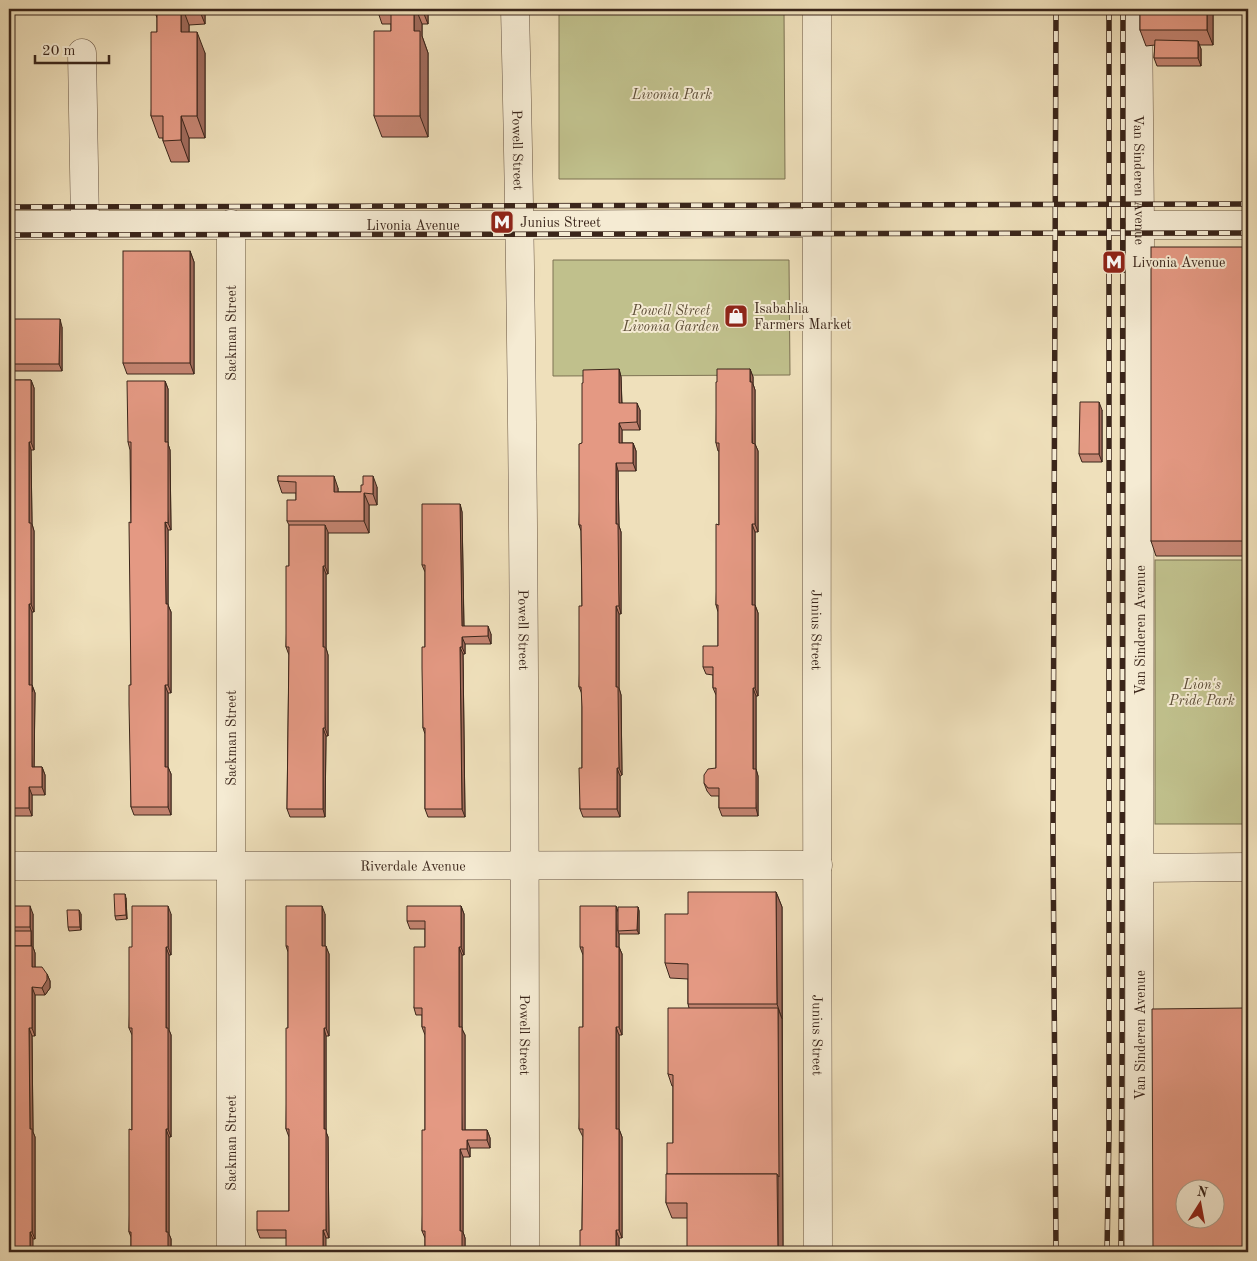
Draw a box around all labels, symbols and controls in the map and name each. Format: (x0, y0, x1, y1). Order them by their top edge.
scale bar (35, 32, 109, 64)
text: 20 m (42, 44, 76, 59)
park label: Livonia Park (631, 88, 712, 102)
street label: Powell Street (509, 109, 525, 191)
street label: Van Sinderen Avenue (1131, 115, 1146, 245)
metro station icon: Junius Street (489, 209, 515, 235)
place label: Junius Street (520, 216, 601, 230)
street label: Livonia Avenue (366, 219, 460, 233)
metro station icon: Livonia Avenue (1101, 249, 1127, 275)
place label: Livonia Avenue (1132, 256, 1226, 270)
street label: Sackman Street (225, 285, 239, 381)
place label: Isabahlia Farmers Market (754, 302, 852, 332)
shop icon: Isabahlia Farmers Market (723, 303, 749, 329)
park label: Powell Street Livonia Garden (622, 304, 719, 334)
street label: Van Sinderen Avenue (1134, 565, 1148, 695)
street label: Powell Street (515, 589, 530, 670)
street label: Junius Street (809, 589, 823, 671)
park label: Lion's Pride Park (1168, 678, 1235, 708)
street label: Sackman Street (225, 690, 239, 786)
street label: Riverdale Avenue (360, 859, 466, 874)
street label: Van Sinderen Avenue (1134, 970, 1148, 1100)
street label: Powell Street (517, 995, 531, 1075)
street label: Junius Street (810, 995, 824, 1076)
street label: Sackman Street (225, 1095, 239, 1191)
north arrow (1174, 1178, 1224, 1228)
text: N (1196, 1184, 1209, 1200)

